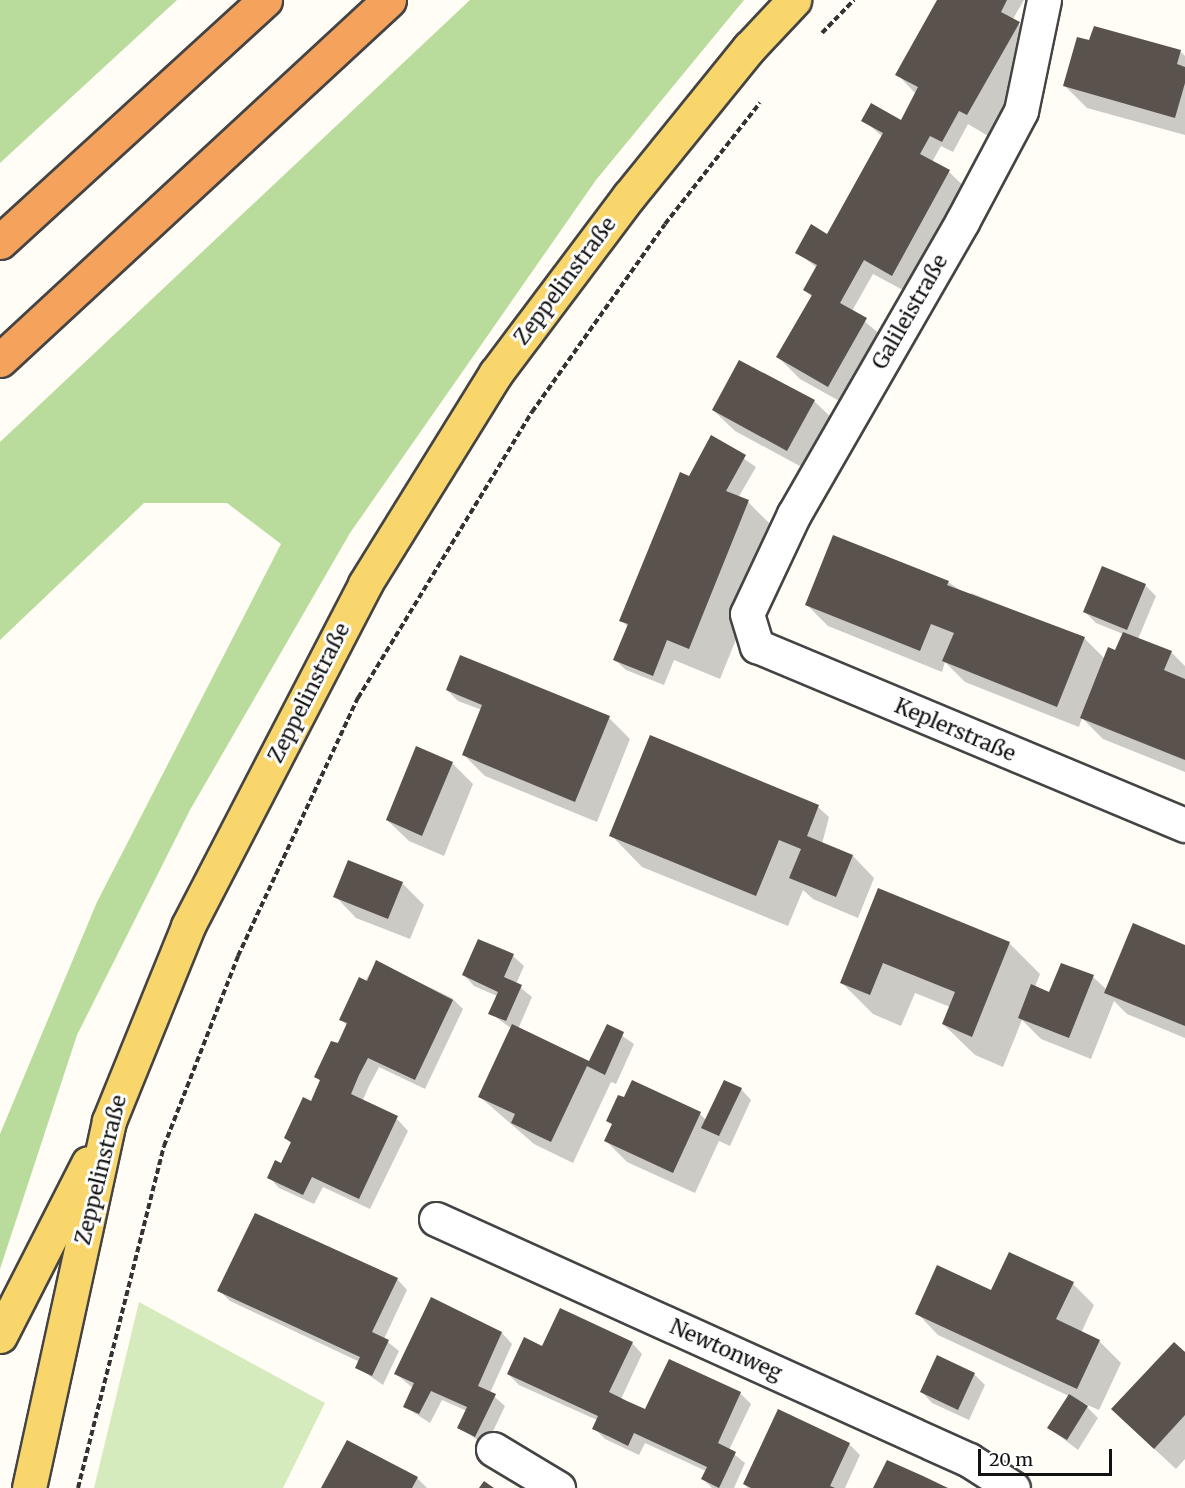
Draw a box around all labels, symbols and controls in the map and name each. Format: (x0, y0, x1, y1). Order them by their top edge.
street label: Zeppelinstraße (509, 212, 621, 350)
street label: Galileistraße (867, 250, 953, 374)
street label: Zeppelinstraße (263, 619, 355, 767)
street label: Keplerstraße (891, 693, 1019, 767)
street label: Zeppelinstraße (70, 1093, 132, 1247)
street label: Newtonweg (666, 1314, 786, 1386)
scale bar (981, 1437, 1114, 1475)
text: 20 m (989, 1448, 1033, 1471)

